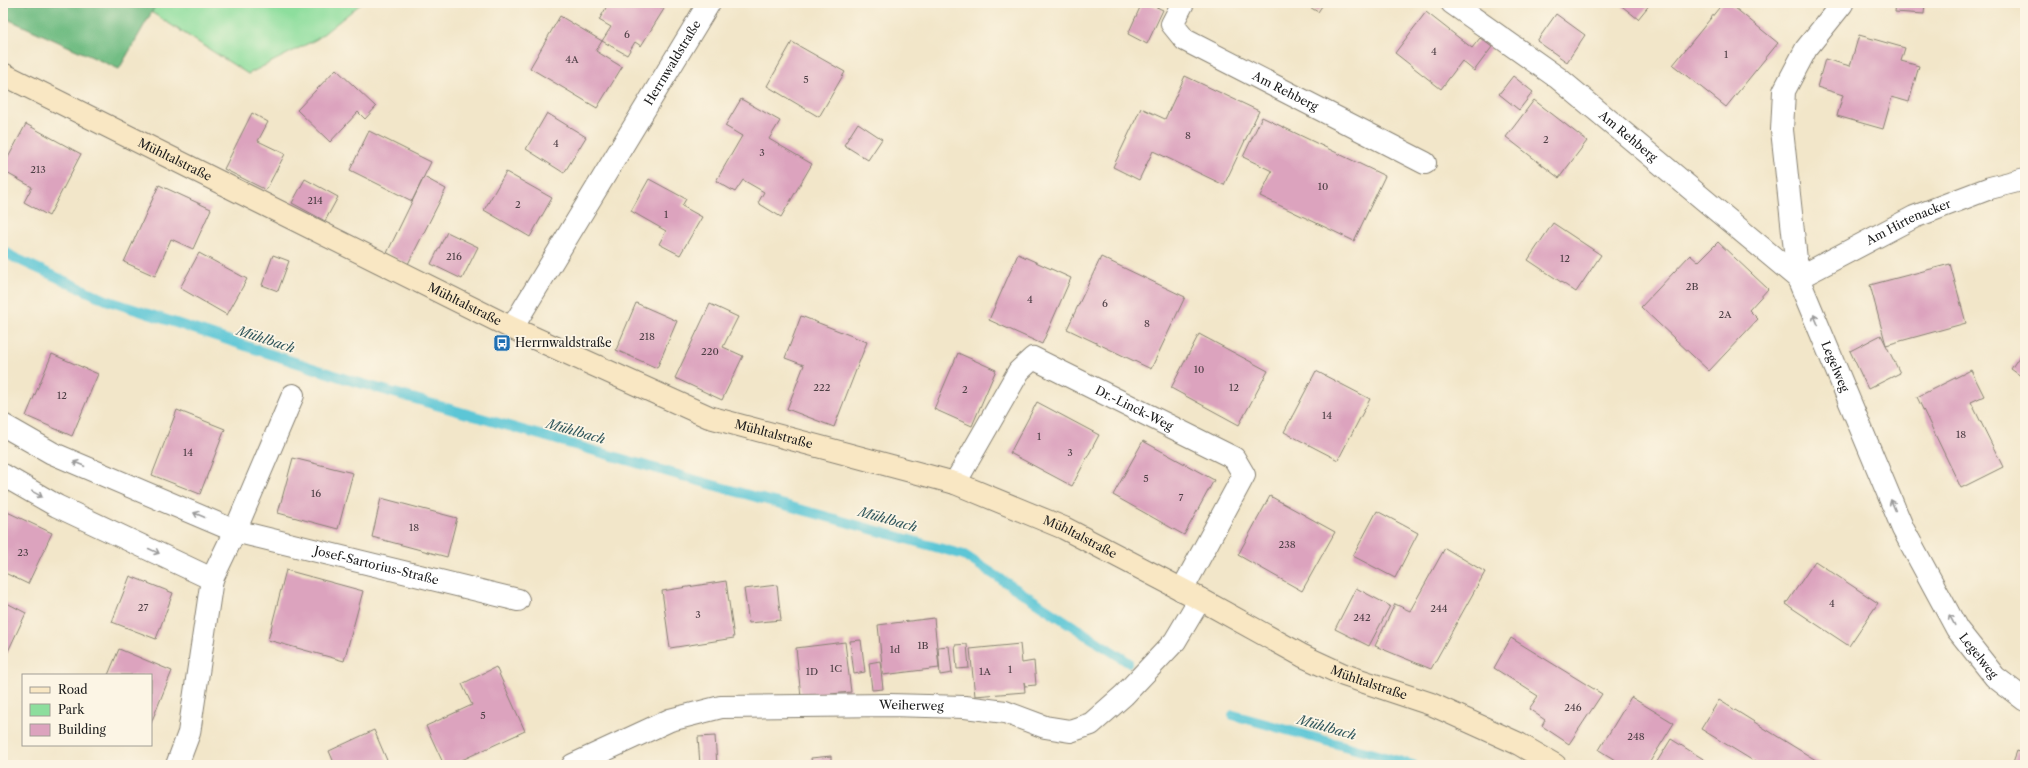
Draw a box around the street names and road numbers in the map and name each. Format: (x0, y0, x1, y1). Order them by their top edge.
street label: Herrnwaldstraße (641, 17, 704, 108)
street label: Am Rehberg (1249, 67, 1321, 114)
street label: Am Rehberg (1595, 107, 1661, 165)
street label: Mühltalstraße (136, 135, 215, 184)
street label: Am Hirtenacker (1863, 196, 1953, 248)
street label: Mühltalstraße (426, 279, 504, 329)
street label: Legelweg (1818, 339, 1853, 395)
street label: Dr.-Linck-Weg (1093, 382, 1176, 434)
street label: Mühltalstraße (733, 416, 815, 452)
street label: Mühltalstraße (1041, 512, 1120, 561)
street label: Josef-Sartorius-Straße (311, 542, 441, 588)
street label: Legelweg (1956, 630, 2002, 682)
street label: Mühltalstraße (1328, 662, 1410, 703)
street label: Weiherweg (878, 697, 945, 713)

